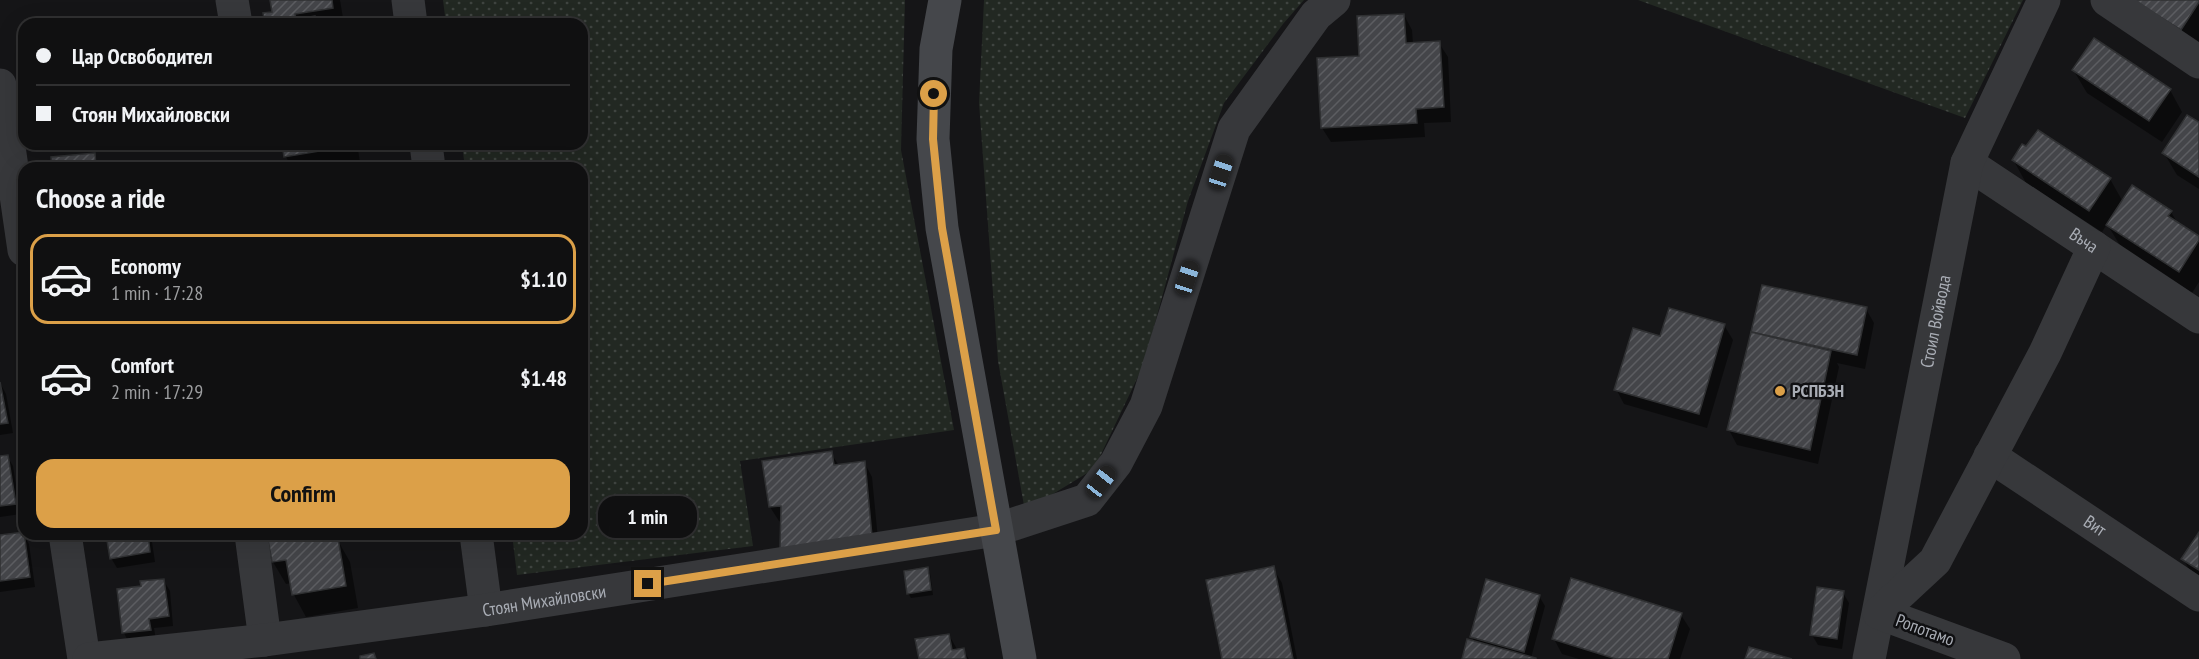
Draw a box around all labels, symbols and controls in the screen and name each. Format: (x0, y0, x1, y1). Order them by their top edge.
text: Цар Освободител (72, 42, 213, 70)
route start (920, 80, 947, 107)
text: Стоян Михайловски (72, 100, 230, 128)
car (1207, 152, 1235, 192)
text: Choose a ride (36, 181, 165, 215)
street label: Въча (2065, 222, 2103, 258)
icon: car (39, 252, 93, 306)
text: Economy (111, 252, 181, 280)
car (1173, 258, 1201, 298)
text: $1.10 (520, 265, 567, 293)
street label: Стоил Войвода (1915, 273, 1956, 370)
text: 1 min · 17:28 (111, 280, 203, 306)
icon: car (39, 351, 93, 405)
text: Comfort (111, 351, 174, 379)
text: $1.48 (520, 364, 567, 392)
text: 2 min · 17:29 (111, 379, 203, 405)
place label: РСПБЗН (1792, 379, 1844, 402)
marker: РСПБЗН (1773, 384, 1787, 398)
button: Confirm (36, 459, 570, 528)
car (1083, 462, 1119, 502)
callout: 1 min (598, 497, 698, 539)
text: 1 min (627, 504, 668, 530)
street label: Вит (2080, 510, 2111, 541)
route end (634, 570, 661, 597)
street label: Стоян Михайловски (481, 579, 608, 621)
street label: Ропотамо (1893, 608, 1958, 651)

